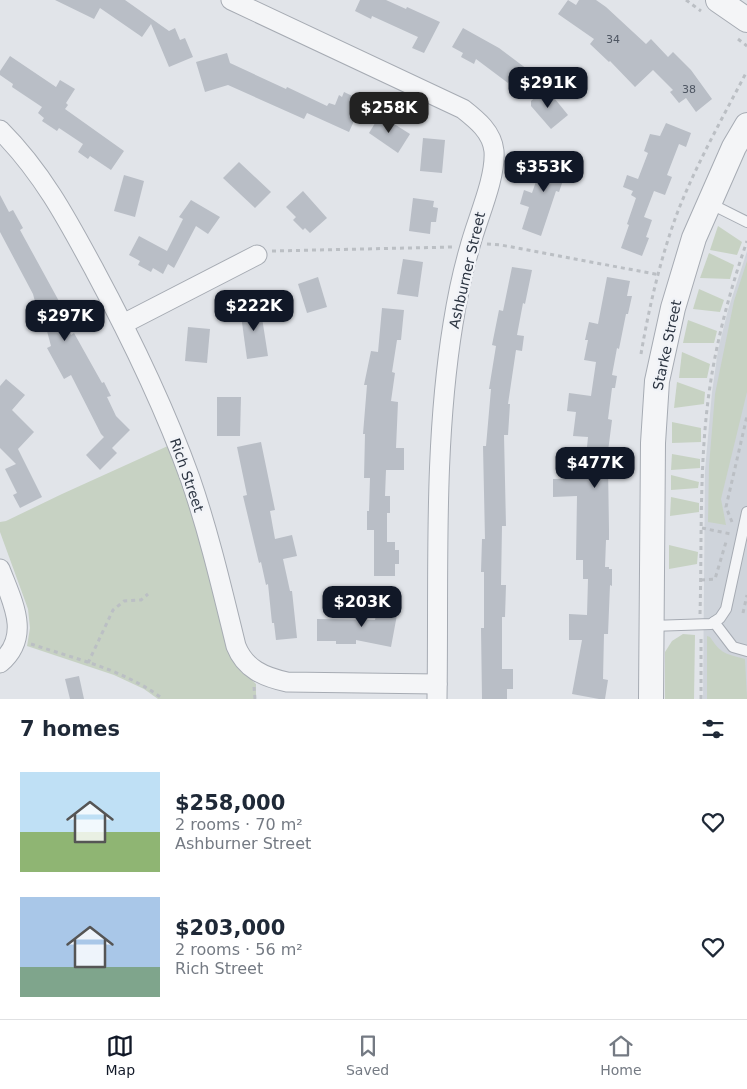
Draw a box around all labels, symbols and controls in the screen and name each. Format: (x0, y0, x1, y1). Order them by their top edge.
house number: 34 (606, 33, 620, 46)
pin: $291K (513, 66, 583, 109)
text: $291K (520, 73, 576, 92)
house number: 38 (682, 83, 696, 96)
pin: $258K (354, 92, 424, 134)
text: $258K (361, 98, 417, 117)
pin: $353K (509, 150, 579, 193)
text: $353K (516, 157, 572, 176)
street label: Ashburner Street (446, 210, 488, 330)
pin: $222K (219, 290, 289, 332)
text: $222K (226, 296, 282, 315)
street label: Starke Street (650, 298, 684, 392)
pin: $297K (30, 300, 100, 342)
text: $297K (37, 306, 93, 325)
street label: Rich Street (167, 436, 207, 515)
pin: $477K (560, 446, 630, 489)
text: $477K (567, 453, 623, 472)
pin: $203K (327, 586, 397, 628)
text: $203K (334, 592, 390, 611)
icon: filters (699, 715, 727, 743)
text: 7 homes (20, 717, 120, 741)
text: $258,000 (175, 791, 285, 815)
icon: home (60, 792, 120, 852)
icon: heart (699, 808, 727, 836)
text: 2 rooms · 70 m² (175, 815, 303, 834)
text: Ashburner Street (175, 834, 311, 853)
text: $203,000 (175, 916, 285, 940)
icon: home (60, 917, 120, 977)
icon: heart (699, 933, 727, 961)
text: 2 rooms · 56 m² (175, 940, 303, 959)
text: Rich Street (175, 959, 263, 978)
tab: Map (105, 1032, 135, 1078)
tab: Saved (346, 1032, 389, 1078)
tab: Home (600, 1032, 642, 1078)

